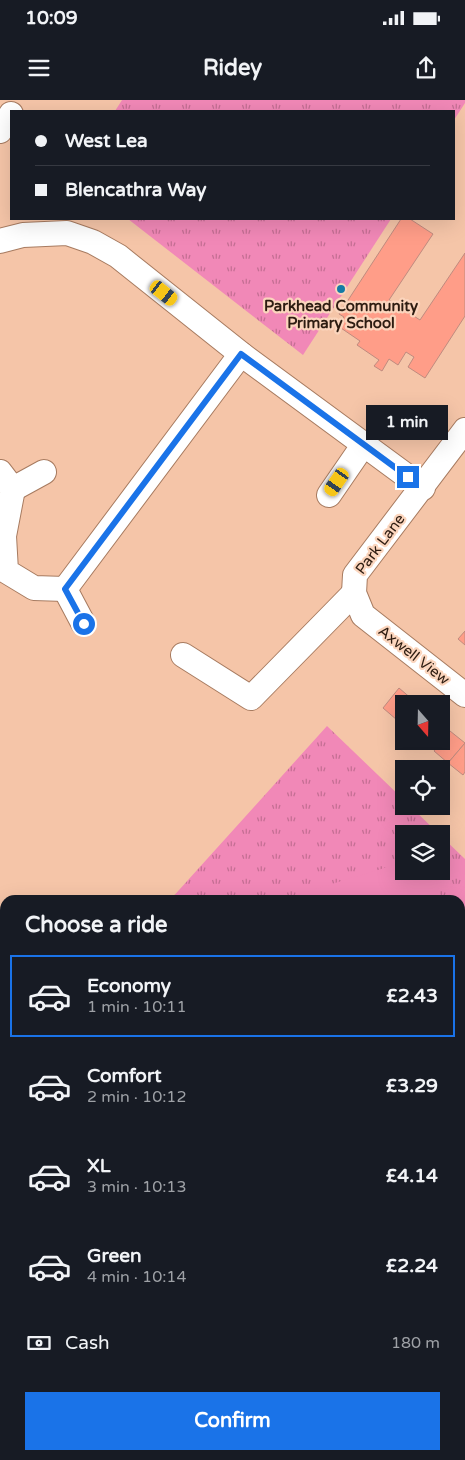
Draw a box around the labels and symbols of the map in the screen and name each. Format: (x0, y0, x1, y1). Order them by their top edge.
car (147, 278, 180, 308)
marker: Parkhead Community Primary School (335, 283, 347, 295)
place label: Parkhead Community Primary School (264, 297, 418, 333)
callout: 1 min (367, 404, 449, 440)
car (322, 465, 351, 499)
route end (397, 466, 419, 488)
street label: Park Lane (352, 510, 408, 578)
route start (73, 613, 95, 635)
street label: Axwell View (375, 622, 453, 688)
north arrow (395, 695, 450, 750)

